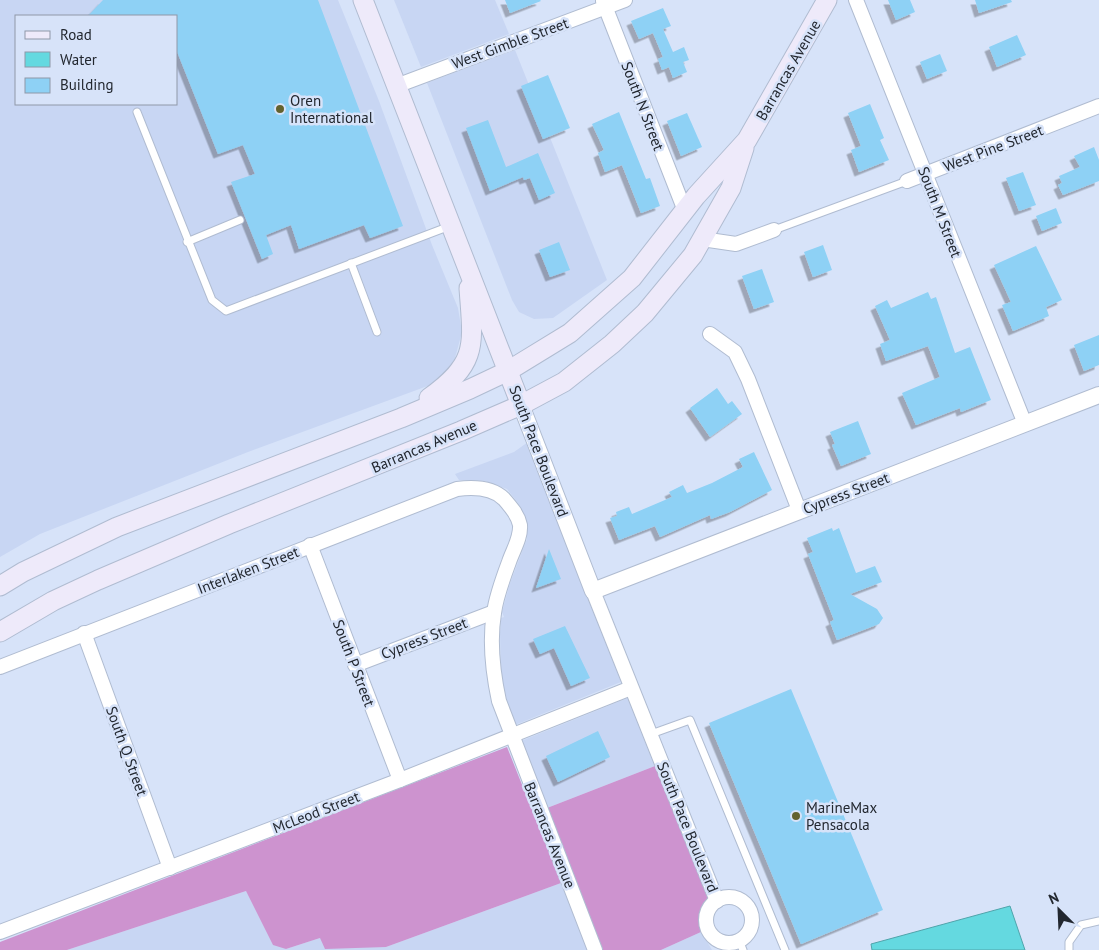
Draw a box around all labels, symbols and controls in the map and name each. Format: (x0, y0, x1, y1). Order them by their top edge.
street label: West Gimble Street (449, 13, 571, 73)
legend (15, 15, 178, 105)
street label: Barrancas Avenue (752, 16, 824, 124)
text: Road (60, 25, 92, 44)
text: Water (60, 50, 97, 69)
street label: South N Street (617, 59, 669, 153)
text: Building (60, 75, 114, 94)
place label: Oren International (290, 91, 374, 127)
marker: Oren International (274, 103, 286, 115)
street label: West Pine Street (940, 120, 1046, 176)
street label: South M Street (914, 164, 966, 260)
street label: South Pace Boulevard (505, 383, 573, 519)
street label: Barrancas Avenue (368, 415, 480, 477)
street label: Cypress Street (800, 468, 892, 518)
street label: Interlaken Street (195, 542, 301, 598)
street label: Cypress Street (378, 613, 470, 663)
street label: South P Street (329, 617, 379, 709)
street label: South Q Street (102, 704, 152, 798)
street label: South Pace Boulevard (653, 759, 723, 895)
street label: Barrancas Avenue (520, 779, 580, 891)
street label: McLeod Street (270, 787, 362, 837)
place label: MarineMax Pensacola (806, 798, 878, 834)
marker: MarineMax Pensacola (790, 810, 802, 822)
north arrow (1034, 885, 1084, 935)
text: N (1046, 888, 1062, 908)

